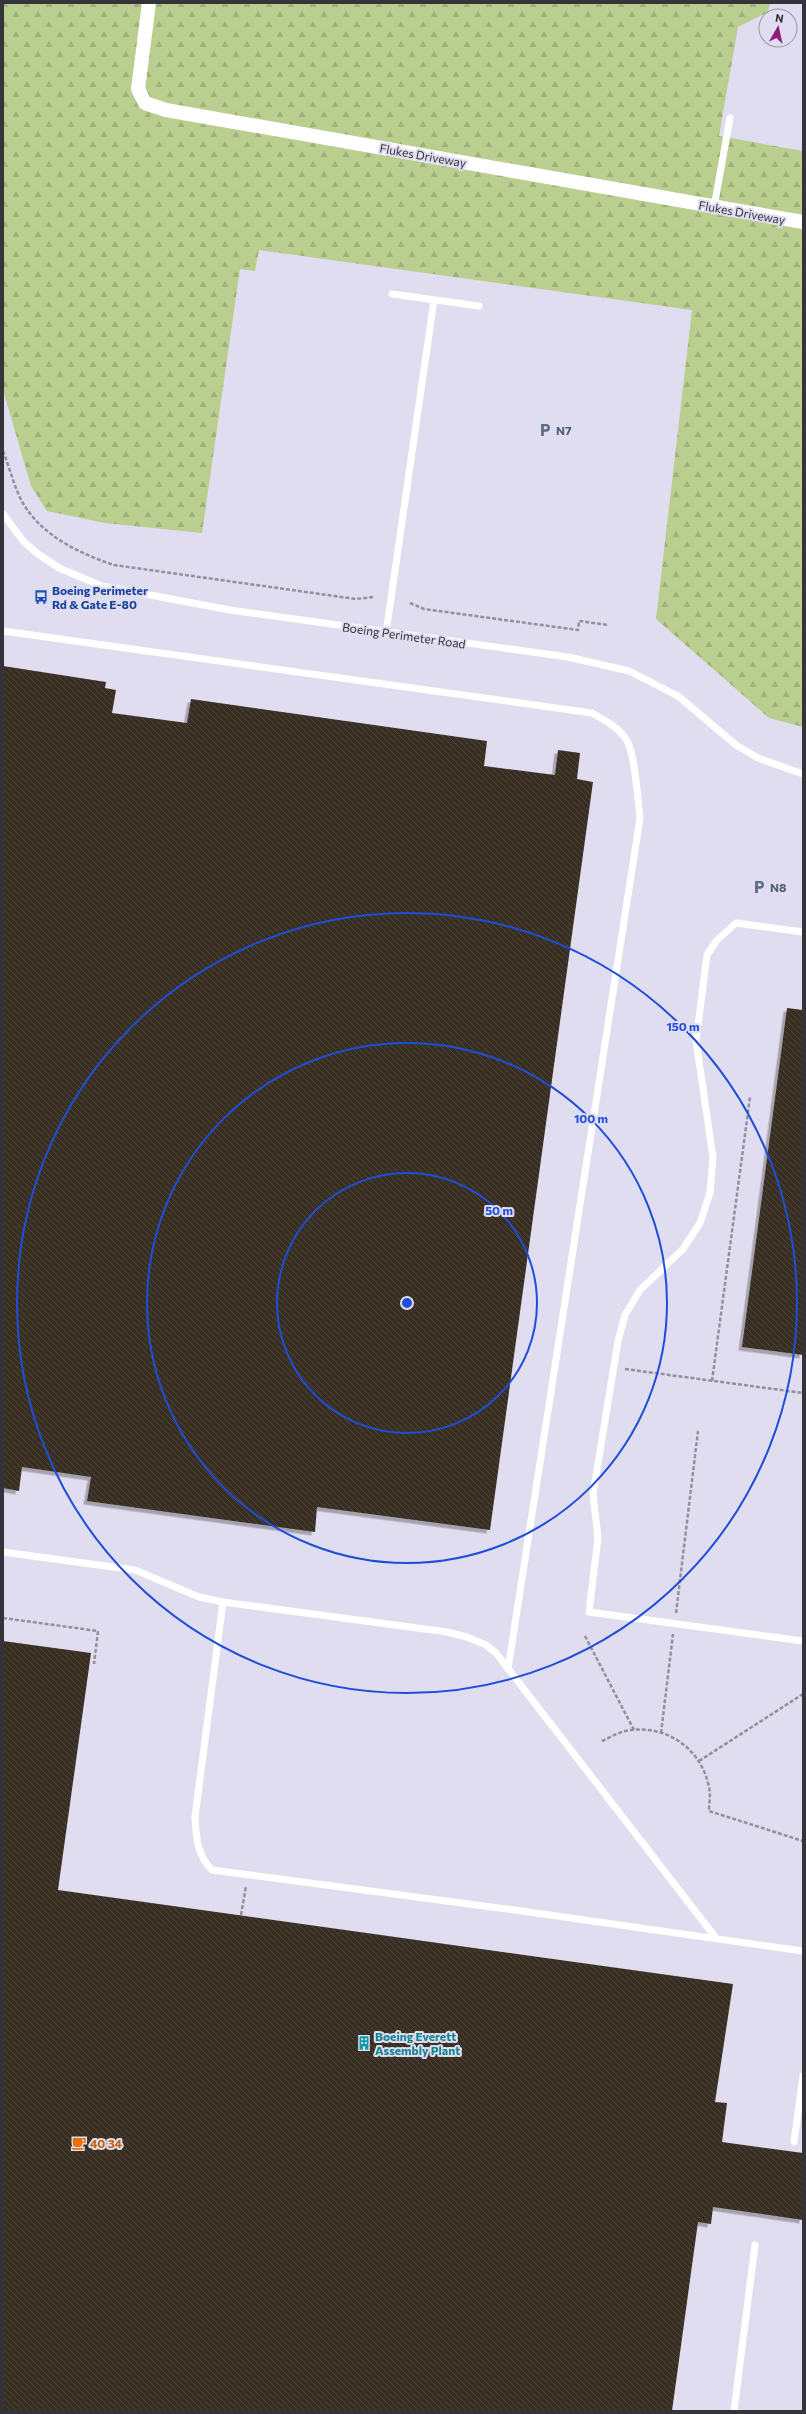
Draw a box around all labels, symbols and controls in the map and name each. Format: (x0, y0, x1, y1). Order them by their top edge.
north arrow (758, 8, 798, 48)
text: N (775, 11, 785, 25)
street label: Flukes Driveway (379, 140, 467, 170)
street label: Flukes Driveway (698, 197, 786, 227)
parking icon: N7 (537, 422, 553, 438)
place label: N7 (556, 423, 572, 437)
place label: Boeing Perimeter Rd & Gate E-80 (52, 583, 148, 611)
bus stop icon: Boeing Perimeter Rd & Gate E-80 (33, 589, 49, 605)
street label: Boeing Perimeter Road (341, 619, 467, 651)
parking icon: N8 (751, 879, 767, 895)
place label: N8 (770, 880, 786, 894)
text: 150 m (666, 1019, 700, 1033)
text: 100 m (574, 1111, 608, 1125)
text: 50 m (485, 1203, 513, 1217)
centre of rings (400, 1296, 414, 1310)
place label: Boeing Everett Assembly Plant (375, 2029, 460, 2057)
building icon: Boeing Everett Assembly Plant (356, 2035, 372, 2051)
cafe icon: 40 34 (71, 2135, 87, 2151)
place label: 40 34 (90, 2136, 123, 2150)

